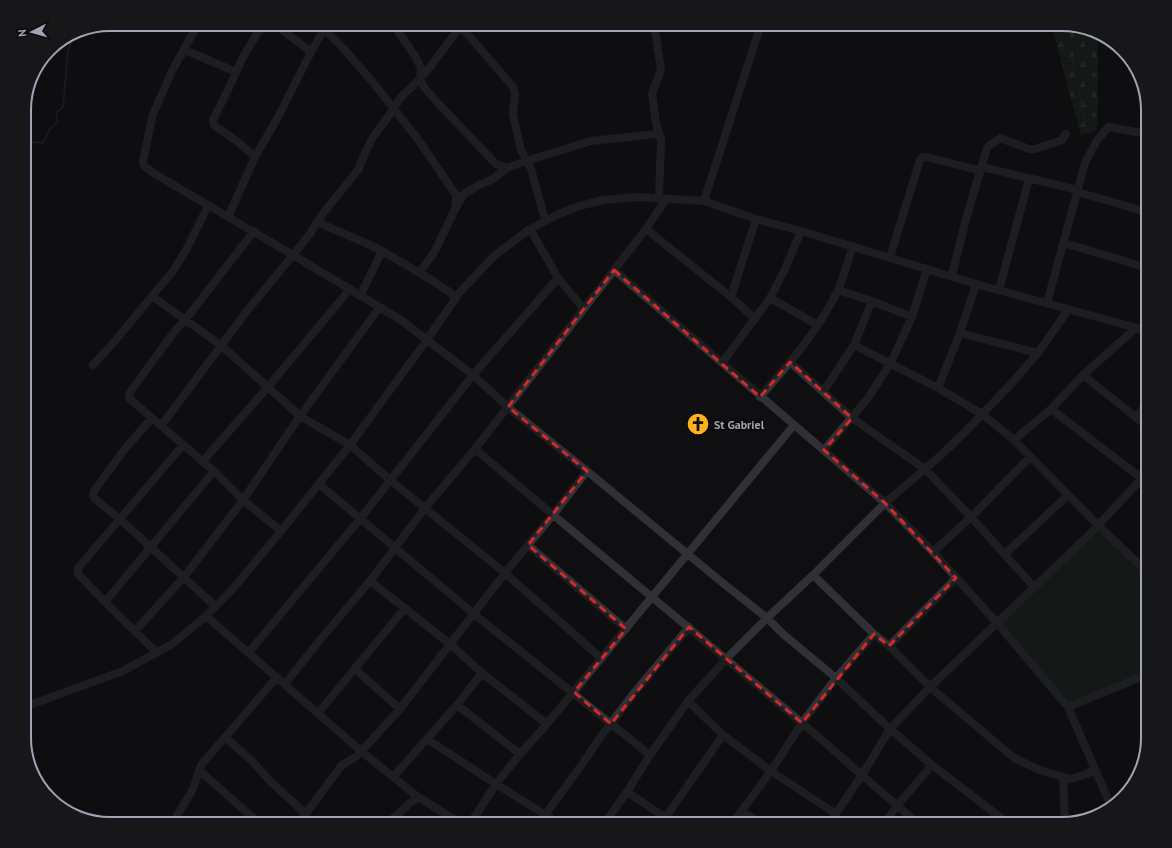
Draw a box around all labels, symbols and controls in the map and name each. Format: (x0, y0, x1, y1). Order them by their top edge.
north arrow (12, 12, 52, 52)
text: N (15, 29, 29, 37)
church icon: St Gabriel (685, 411, 711, 437)
place label: St Gabriel (714, 417, 765, 432)

